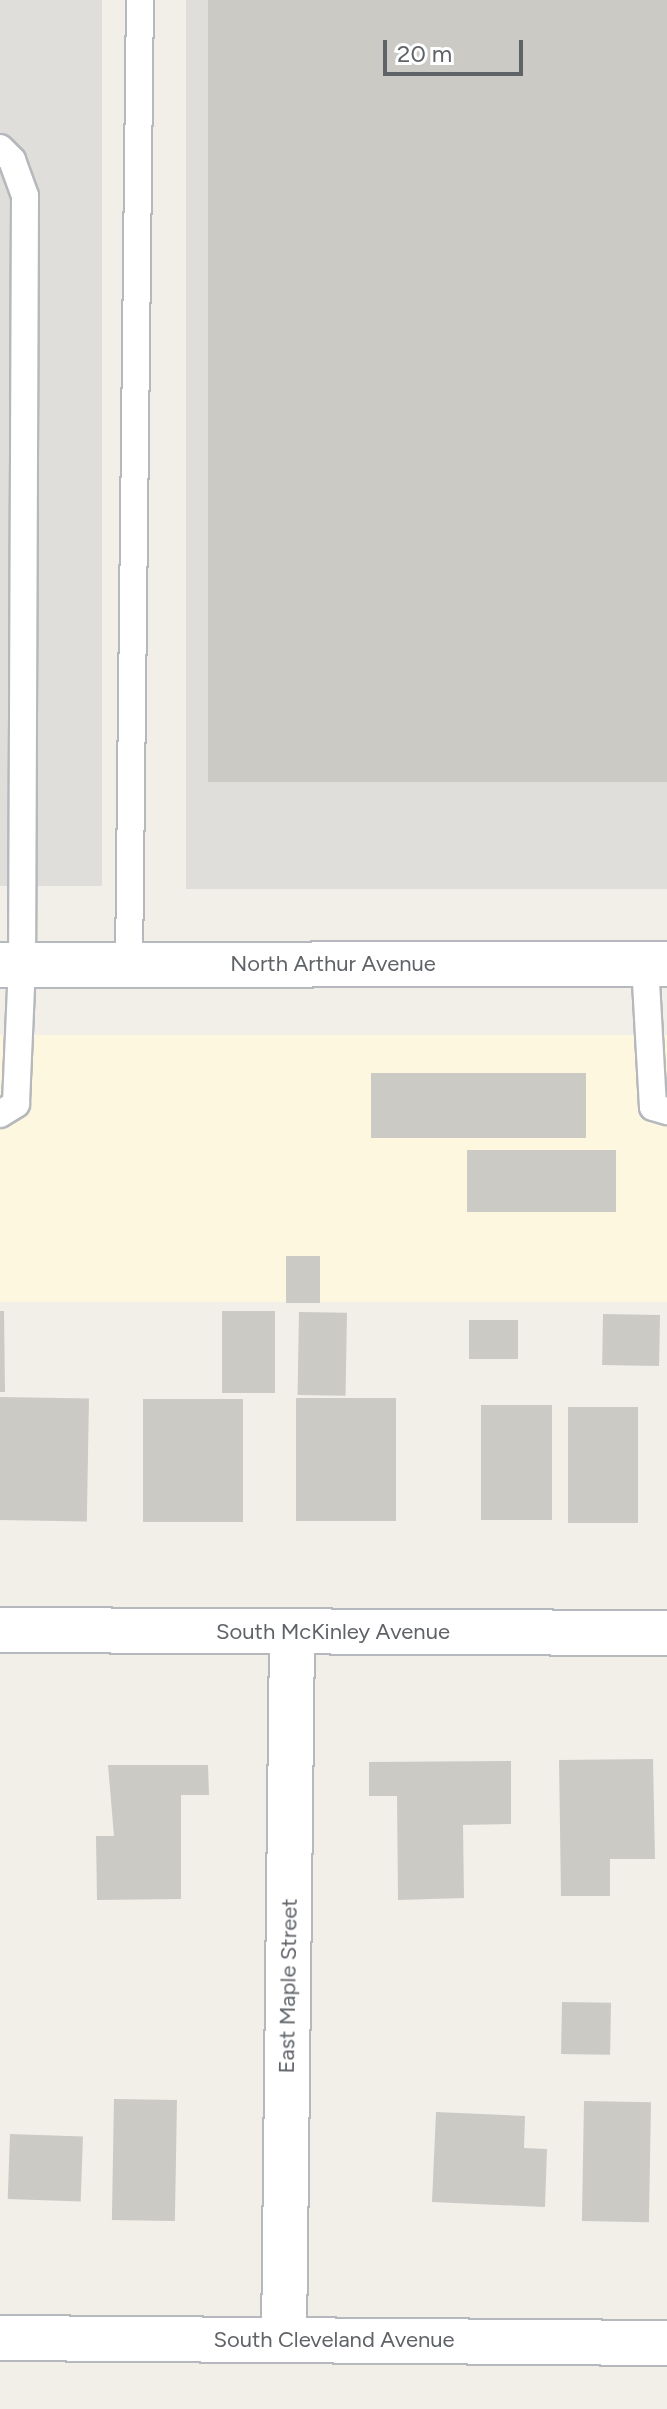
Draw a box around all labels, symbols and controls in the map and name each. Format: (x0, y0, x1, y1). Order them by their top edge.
scale bar (387, 24, 527, 74)
text: 20 m (397, 39, 452, 68)
street label: North Arthur Avenue (230, 951, 436, 977)
street label: South McKinley Avenue (216, 1619, 450, 1645)
street label: East Maple Street (273, 1898, 303, 2074)
street label: South Cleveland Avenue (213, 2327, 455, 2353)

